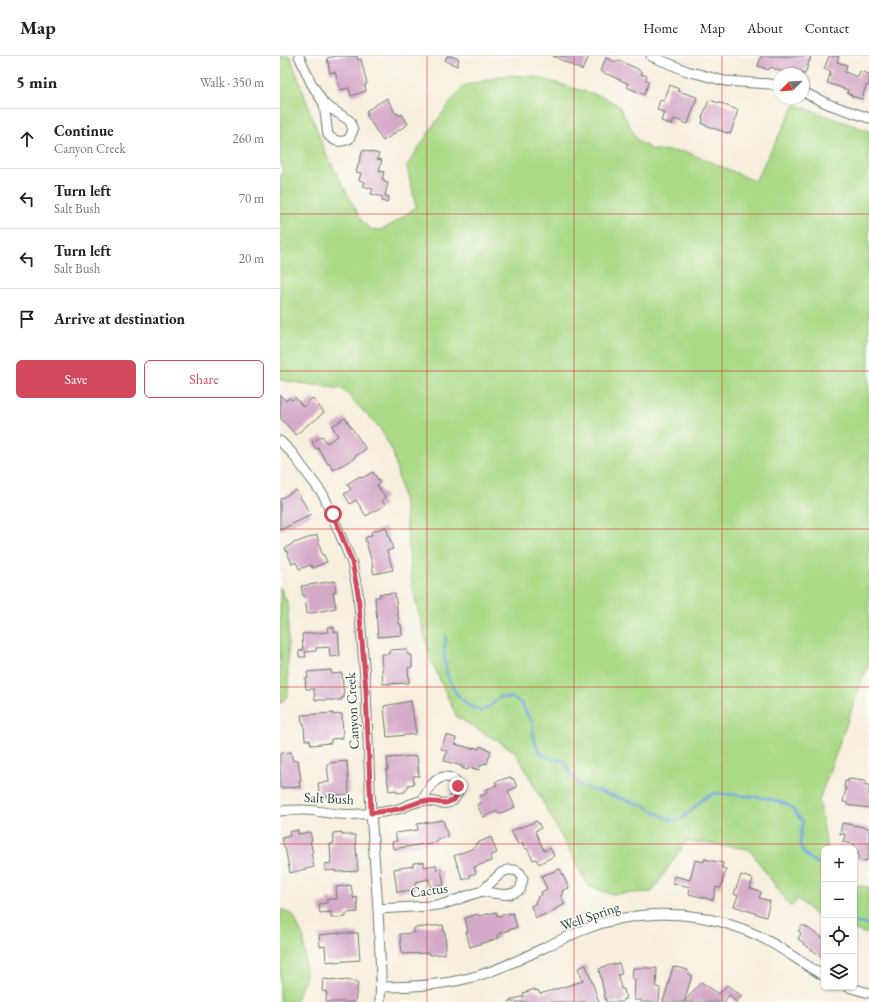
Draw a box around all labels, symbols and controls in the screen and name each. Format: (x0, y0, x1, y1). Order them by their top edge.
text: Map (20, 15, 56, 40)
text: Home (643, 19, 678, 37)
text: Map (700, 19, 725, 37)
text: About (747, 19, 783, 37)
text: Contact (805, 19, 849, 37)
north arrow (773, 68, 809, 104)
text: 5 min (16, 71, 57, 93)
text: Walk · 350 m (200, 74, 264, 91)
text: Continue (54, 121, 114, 140)
icon: ahead (16, 128, 38, 150)
text: 260 m (233, 130, 264, 147)
text: Canyon Creek (54, 140, 126, 157)
text: Turn left (54, 181, 111, 200)
icon: left (16, 188, 38, 210)
text: 70 m (239, 190, 264, 207)
text: Salt Bush (54, 200, 100, 217)
text: Turn left (54, 241, 111, 260)
icon: left (16, 248, 38, 270)
text: 20 m (239, 250, 264, 267)
text: Salt Bush (54, 260, 100, 277)
icon: arrive (16, 308, 38, 330)
text: Arrive at destination (54, 309, 185, 328)
button: Save (16, 360, 136, 398)
button: Share (144, 360, 264, 398)
route start (324, 505, 342, 523)
street label: Canyon Creek (341, 672, 363, 750)
route end (449, 777, 467, 795)
street label: Salt Bush (304, 788, 354, 808)
map controls (821, 846, 857, 990)
button: + (821, 846, 857, 882)
street label: Cactus (409, 878, 449, 902)
button: − (821, 882, 857, 918)
street label: Well Spring (558, 897, 623, 935)
button: locate (821, 918, 857, 954)
button: layers (821, 954, 857, 990)

